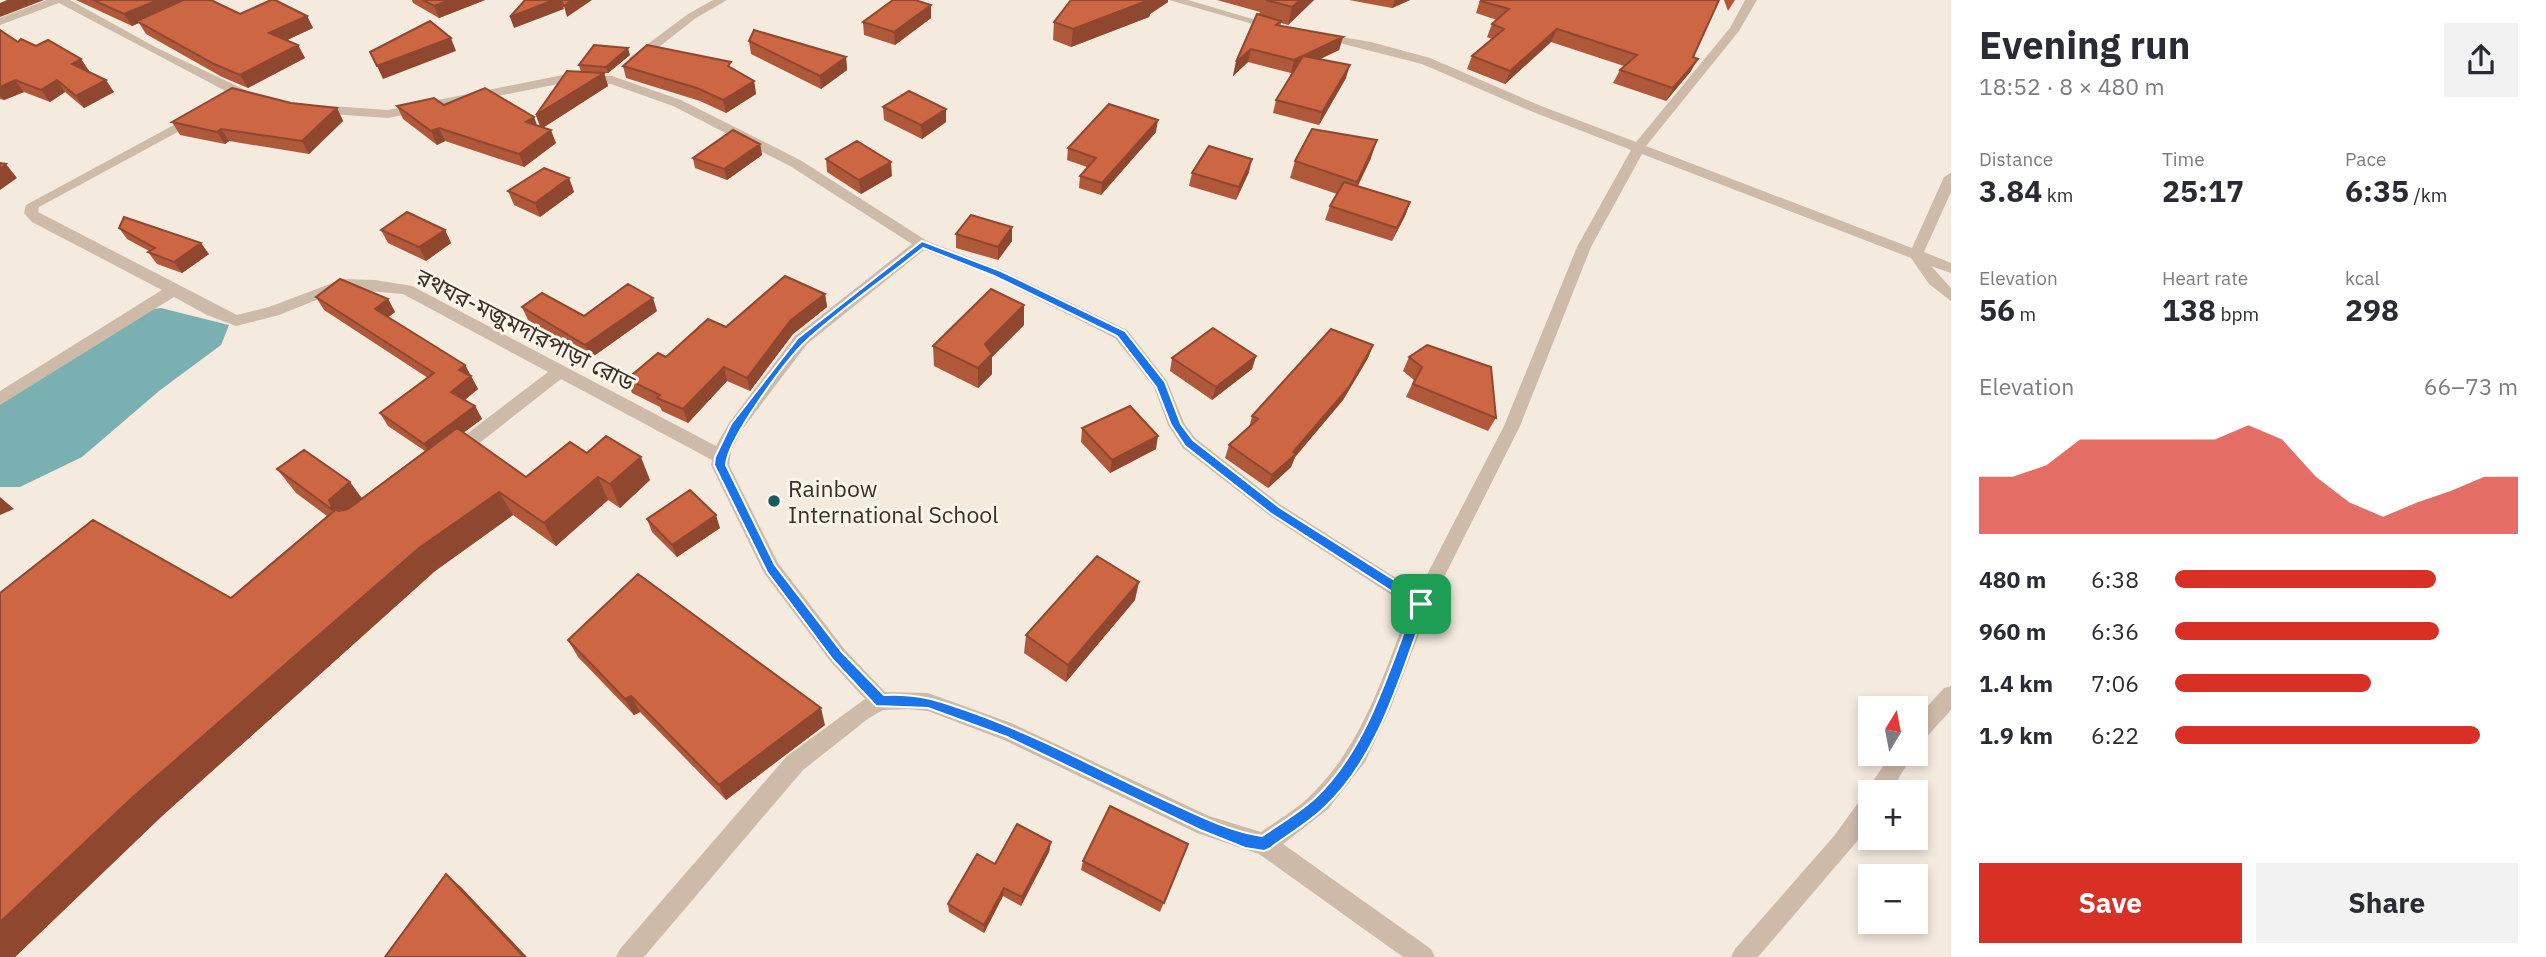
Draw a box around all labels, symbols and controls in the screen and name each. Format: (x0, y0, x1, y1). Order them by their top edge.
text: Evening run (1979, 20, 2190, 69)
button: share (2444, 23, 2518, 97)
text: 18:52 · 8 × 480 m (1979, 71, 2165, 101)
text: Distance (1979, 147, 2053, 171)
text: Time (2162, 147, 2205, 171)
text: Pace (2345, 147, 2386, 171)
text: 3.84 (1979, 171, 2042, 210)
text: 25:17 (2162, 171, 2244, 210)
text: 6:35 (2345, 171, 2409, 210)
text: km (2042, 183, 2073, 207)
text: /km (2409, 183, 2447, 207)
street label: রথঘর-মজুমদারপাড়া রোড (411, 260, 641, 397)
text: Elevation (1979, 266, 2058, 290)
text: Heart rate (2162, 266, 2248, 290)
text: kcal (2345, 266, 2380, 290)
text: 56 (1979, 290, 2015, 329)
text: 138 (2162, 290, 2216, 329)
text: 298 (2345, 290, 2399, 329)
text: m (2015, 302, 2036, 326)
text: bpm (2216, 302, 2259, 326)
text: Elevation (1979, 371, 2074, 401)
text: 66–73 m (2424, 371, 2518, 401)
place label: Rainbow International School (788, 473, 998, 529)
marker: Rainbow International School (766, 493, 782, 509)
text: 480 m (1979, 564, 2046, 594)
text: 6:38 (2091, 564, 2139, 594)
pin (1391, 574, 1451, 634)
icon: arrive (1402, 585, 1440, 623)
text: 960 m (1979, 616, 2046, 646)
text: 6:36 (2091, 616, 2139, 646)
text: 1.4 km (1979, 668, 2053, 698)
text: 7:06 (2091, 668, 2139, 698)
north arrow (1858, 696, 1928, 766)
map controls (1858, 696, 1928, 934)
text: 1.9 km (1979, 720, 2053, 750)
text: 6:22 (2091, 720, 2139, 750)
button: + (1858, 780, 1928, 850)
button: Save (1979, 863, 2242, 943)
button: Share (2256, 863, 2518, 943)
button: − (1858, 864, 1928, 934)

